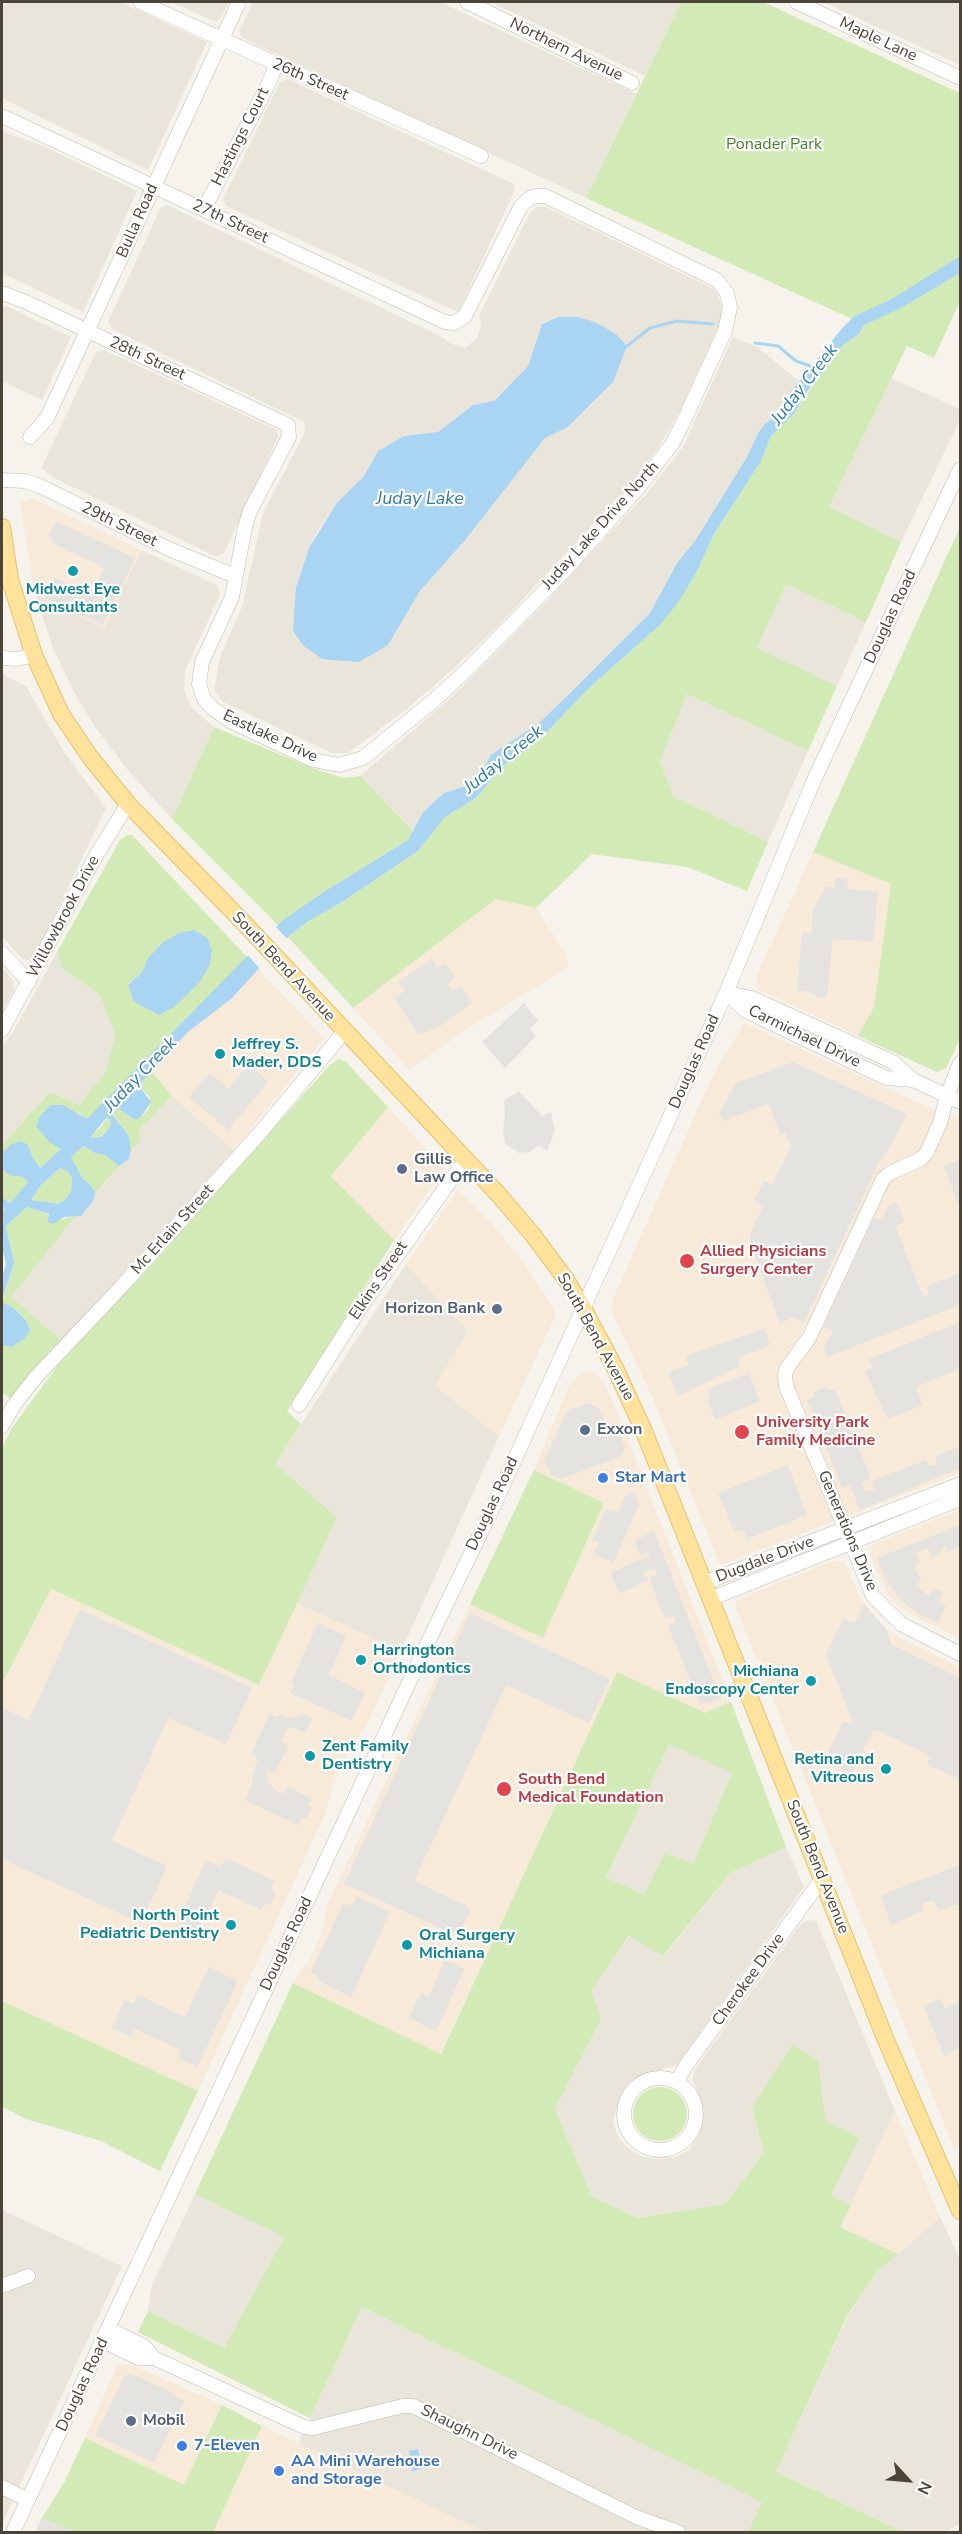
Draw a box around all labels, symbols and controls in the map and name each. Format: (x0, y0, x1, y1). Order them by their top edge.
street label: Northern Avenue (506, 14, 626, 86)
street label: Maple Lane (836, 14, 920, 66)
street label: 26th Street (269, 55, 351, 105)
street label: Hastings Court (208, 85, 274, 189)
park label: Ponader Park (726, 135, 822, 155)
street label: Bulla Road (113, 181, 163, 261)
street label: 27th Street (189, 196, 271, 248)
street label: 28th Street (106, 333, 188, 385)
water label: Juday Creek (767, 340, 843, 430)
street label: Juday Lake Drive North (539, 458, 663, 594)
water label: Juday Lake (376, 489, 464, 511)
street label: 29th Street (78, 498, 160, 552)
marker: Midwest Eye Consultants (66, 564, 80, 578)
street label: Douglas Road (861, 567, 921, 667)
place label: Midwest Eye Consultants (26, 580, 120, 618)
street label: Eastlake Drive (220, 707, 320, 767)
water label: Juday Creek (460, 721, 548, 799)
street label: Willowbrook Drive (24, 853, 104, 981)
street label: South Bend Avenue (227, 908, 339, 1026)
street label: Carmichael Drive (745, 1002, 863, 1072)
street label: Douglas Road (666, 1012, 724, 1112)
water label: Juday Creek (100, 1033, 182, 1117)
place label: Jeffrey S. Mader, DDS (232, 1035, 322, 1073)
marker: Jeffrey S. Mader, DDS (213, 1047, 227, 1061)
place label: Gillis Law Office (414, 1150, 493, 1188)
marker: Gillis Law Office (395, 1162, 409, 1176)
street label: Mc Erlain Street (128, 1181, 218, 1279)
street label: Elkins Street (346, 1238, 412, 1324)
place label: Allied Physicians Surgery Center (700, 1242, 826, 1280)
marker: Allied Physicians Surgery Center (678, 1252, 696, 1270)
street label: South Bend Avenue (552, 1270, 638, 1404)
place label: Horizon Bank (385, 1299, 485, 1319)
marker: Horizon Bank (490, 1302, 504, 1316)
place label: University Park Family Medicine (756, 1413, 875, 1451)
place label: Exxon (597, 1420, 642, 1440)
marker: Exxon (578, 1423, 592, 1437)
marker: University Park Family Medicine (733, 1423, 751, 1441)
street label: Douglas Road (463, 1454, 523, 1554)
place label: Star Mart (615, 1468, 686, 1488)
street label: Generations Drive (813, 1468, 881, 1594)
marker: Star Mart (596, 1471, 610, 1485)
street label: Dugdale Drive (713, 1533, 817, 1587)
place label: Harrington Orthodontics (373, 1641, 471, 1679)
marker: Harrington Orthodontics (354, 1653, 368, 1667)
place label: Michiana Endoscopy Center (665, 1662, 799, 1700)
marker: Michiana Endoscopy Center (804, 1674, 818, 1688)
place label: Zent Family Dentistry (322, 1737, 409, 1775)
marker: Zent Family Dentistry (303, 1749, 317, 1763)
place label: Retina and Vitreous (794, 1750, 874, 1788)
marker: Retina and Vitreous (879, 1762, 893, 1776)
place label: South Bend Medical Foundation (518, 1770, 664, 1808)
marker: South Bend Medical Foundation (495, 1780, 513, 1798)
street label: South Bend Avenue (781, 1797, 853, 1937)
street label: Douglas Road (257, 1894, 317, 1994)
place label: North Point Pediatric Dentistry (80, 1906, 219, 1944)
marker: North Point Pediatric Dentistry (224, 1918, 238, 1932)
place label: Oral Surgery Michiana (419, 1926, 515, 1964)
street label: Cherokee Drive (709, 1930, 789, 2030)
marker: Oral Surgery Michiana (400, 1938, 414, 1952)
street label: Douglas Road (53, 2335, 113, 2435)
street label: Shaughn Drive (417, 2401, 521, 2465)
place label: Mobil (143, 2411, 185, 2431)
marker: Mobil (124, 2414, 138, 2428)
place label: 7-Eleven (194, 2436, 260, 2456)
marker: 7-Eleven (175, 2439, 189, 2453)
north arrow (878, 2450, 938, 2510)
place label: AA Mini Warehouse and Storage (291, 2452, 440, 2490)
marker: AA Mini Warehouse and Storage (272, 2464, 286, 2478)
text: N (912, 2478, 937, 2498)

